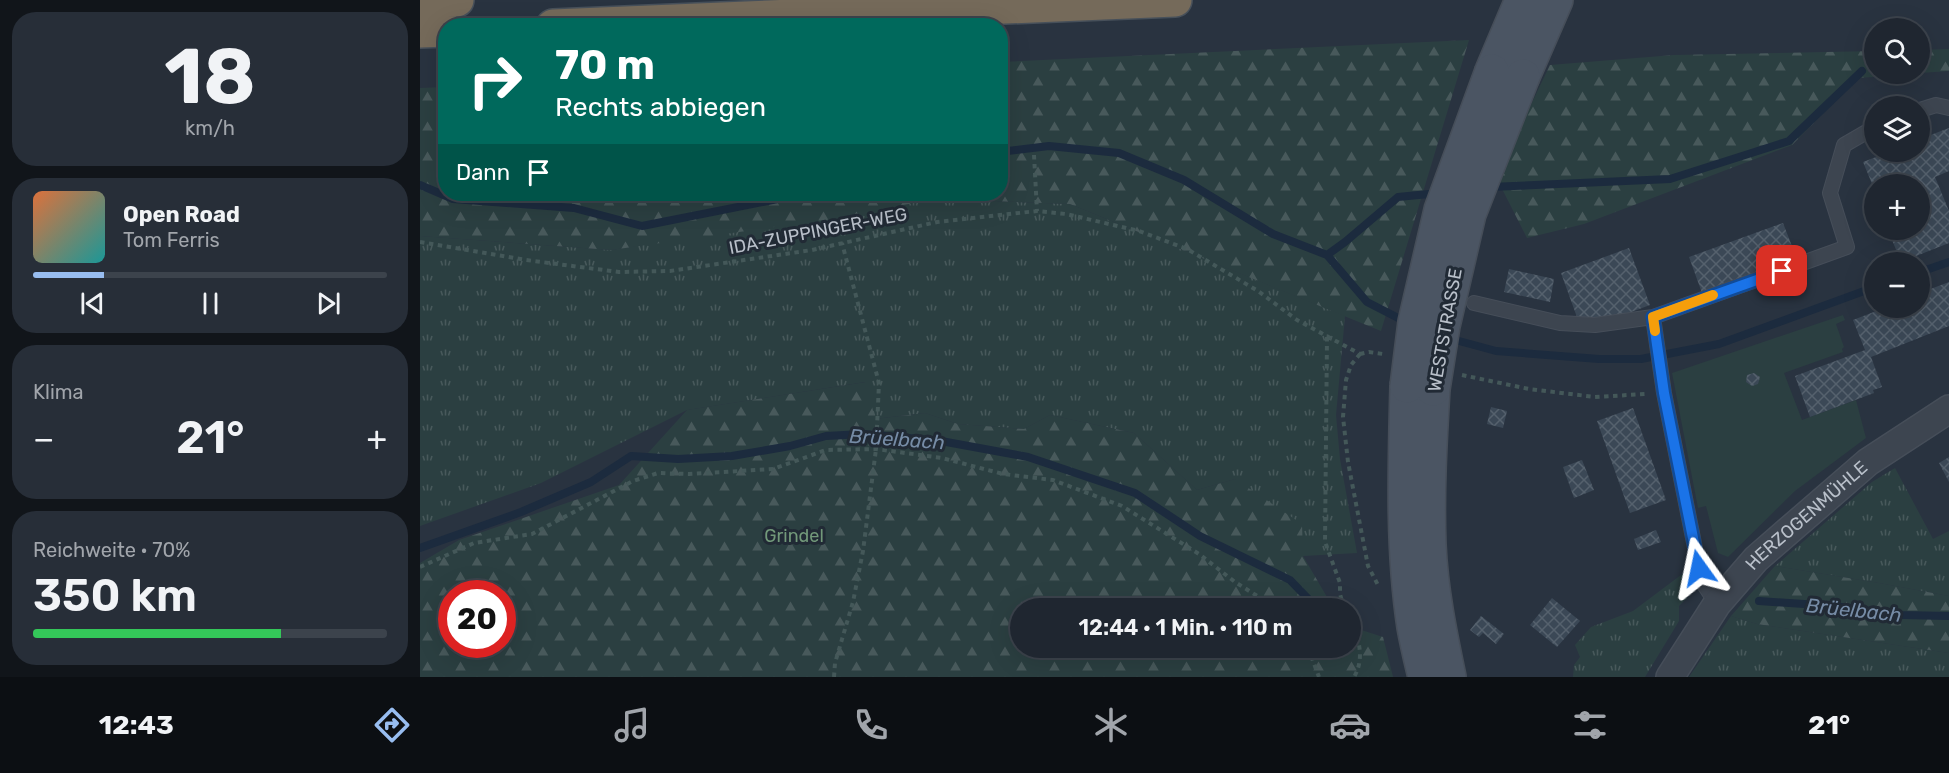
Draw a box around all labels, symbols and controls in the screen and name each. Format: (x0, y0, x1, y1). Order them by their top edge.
map controls (1864, 18, 1930, 318)
button: search (1864, 18, 1930, 84)
text: 18 (164, 30, 256, 123)
text: 70 m (555, 40, 655, 90)
icon: right (456, 42, 534, 120)
text: Rechts abbiegen (555, 91, 766, 123)
button: layers (1864, 96, 1930, 162)
text: km/h (185, 116, 235, 140)
icon: arrive (522, 156, 555, 189)
text: Dann (456, 159, 510, 186)
button: + (1864, 174, 1930, 240)
text: Open Road (123, 201, 240, 228)
street label: IDA-ZUPPINGER-WEG (727, 203, 909, 259)
text: Tom Ferris (123, 228, 220, 252)
pin (1756, 245, 1807, 296)
button: − (1864, 252, 1930, 318)
icon: arrive (1765, 254, 1798, 287)
street label: WESTSTRASSE (1423, 266, 1467, 394)
icon: previous (76, 287, 109, 320)
icon: pause (194, 287, 227, 320)
icon: next (312, 287, 345, 320)
text: Klima (33, 380, 84, 404)
text: 21° (176, 411, 245, 464)
text: − (33, 419, 54, 458)
text: + (366, 419, 387, 458)
water label: Brüelbach (848, 424, 946, 454)
street label: HERZOGENMÜHLE (1741, 456, 1872, 574)
park label: Grindel (764, 525, 824, 547)
position arrow (1667, 536, 1731, 600)
text: Reichweite · 70% (33, 538, 191, 562)
text: 350 km (33, 569, 197, 622)
speed limit sign: 20 (438, 580, 516, 658)
water label: Brüelbach (1805, 593, 1903, 627)
text: 12:44 · 1 Min. · 110 m (1078, 614, 1293, 641)
icon: directions (371, 704, 413, 746)
icon: music (611, 704, 653, 746)
icon: phone (850, 704, 892, 746)
icon: climate (1090, 704, 1132, 746)
icon: car (1329, 704, 1371, 746)
icon: filters (1569, 704, 1611, 746)
text: 12:43 (99, 709, 174, 741)
text: 21° (1808, 709, 1850, 741)

